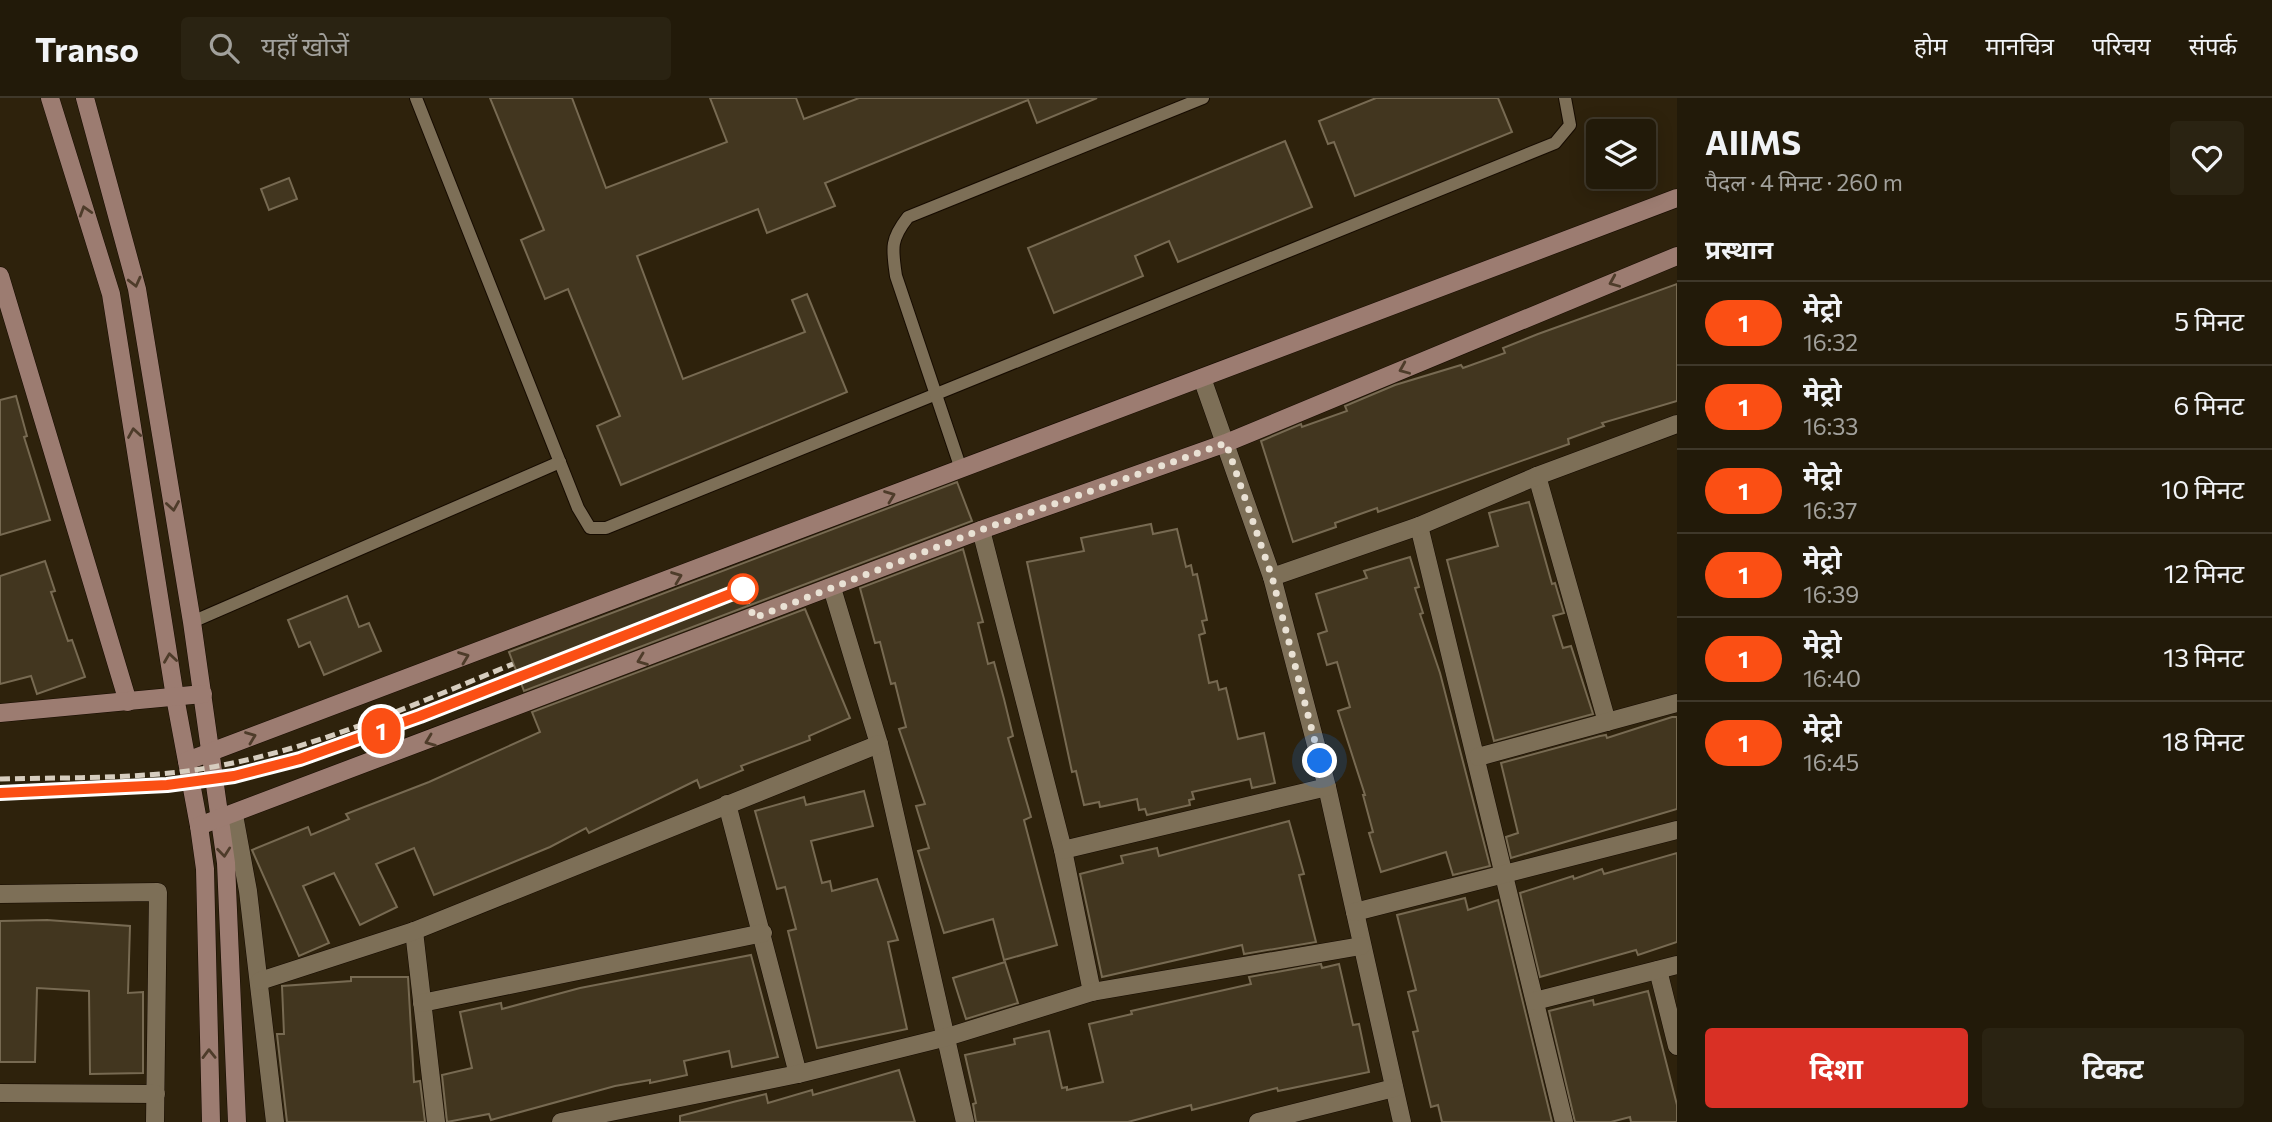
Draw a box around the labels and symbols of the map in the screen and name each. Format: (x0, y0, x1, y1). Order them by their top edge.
one-way arrow (79, 206, 94, 218)
one-way arrow (1609, 274, 1621, 288)
one-way arrow (127, 276, 141, 288)
one-way arrow (1399, 361, 1411, 375)
one-way arrow (127, 427, 142, 439)
one-way arrow (883, 491, 895, 505)
one-way arrow (165, 500, 180, 512)
one-way arrow (670, 571, 682, 585)
unlabelled marker (728, 574, 758, 604)
one-way arrow (458, 651, 470, 665)
one-way arrow (163, 652, 178, 664)
one-way arrow (637, 652, 649, 666)
line badge: 1 (358, 708, 404, 754)
one-way arrow (245, 732, 257, 746)
one-way arrow (424, 733, 436, 747)
your location (1302, 743, 1337, 778)
one-way arrow (217, 847, 232, 858)
one-way arrow (201, 1048, 217, 1059)

